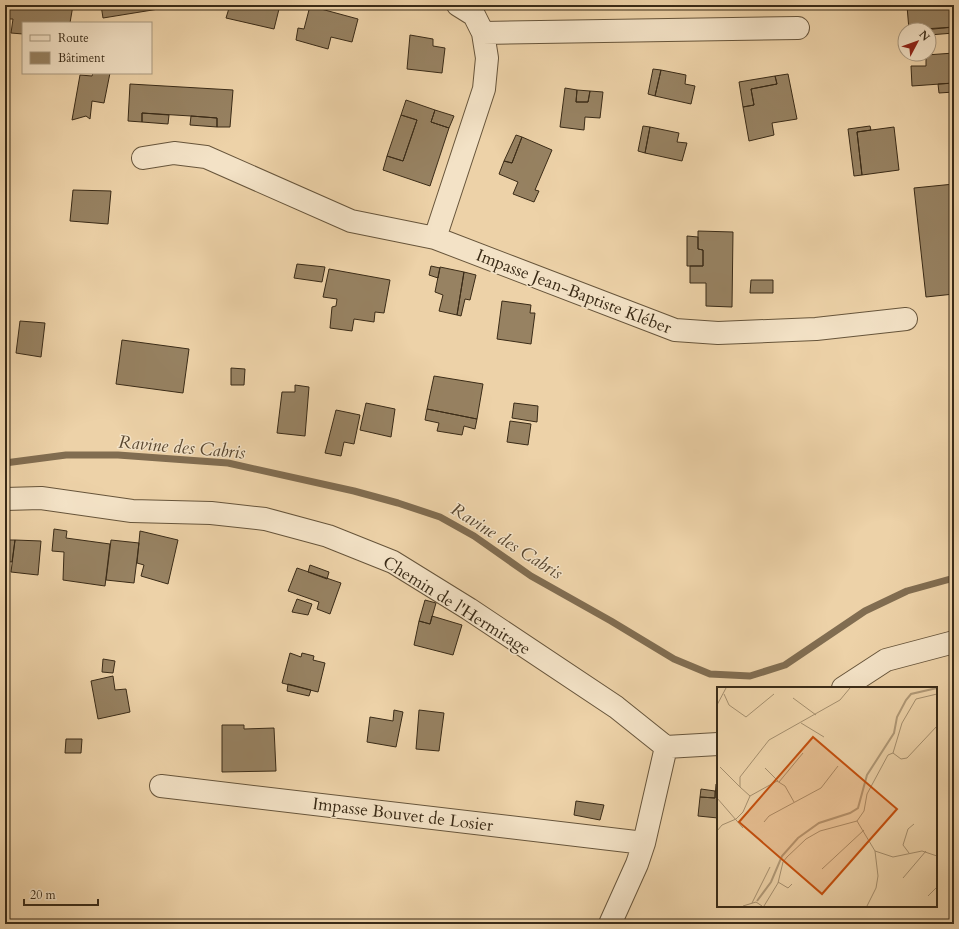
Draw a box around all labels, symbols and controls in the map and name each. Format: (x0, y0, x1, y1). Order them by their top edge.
legend (22, 22, 152, 74)
north arrow (897, 22, 937, 62)
text: N (915, 27, 933, 45)
text: Route (58, 30, 89, 46)
text: Bâtiment (58, 50, 105, 66)
street label: Impasse Jean-Baptiste Kléber (473, 244, 676, 340)
water label: Ravine des Cabris (117, 429, 246, 466)
water label: Ravine des Cabris (446, 497, 567, 586)
street label: Chemin de l'Hermitage (378, 551, 535, 660)
inset map (717, 687, 937, 907)
street label: Impasse Bouvet de Losier (311, 792, 495, 837)
scale bar (24, 881, 98, 907)
text: 20 m (30, 887, 57, 903)

